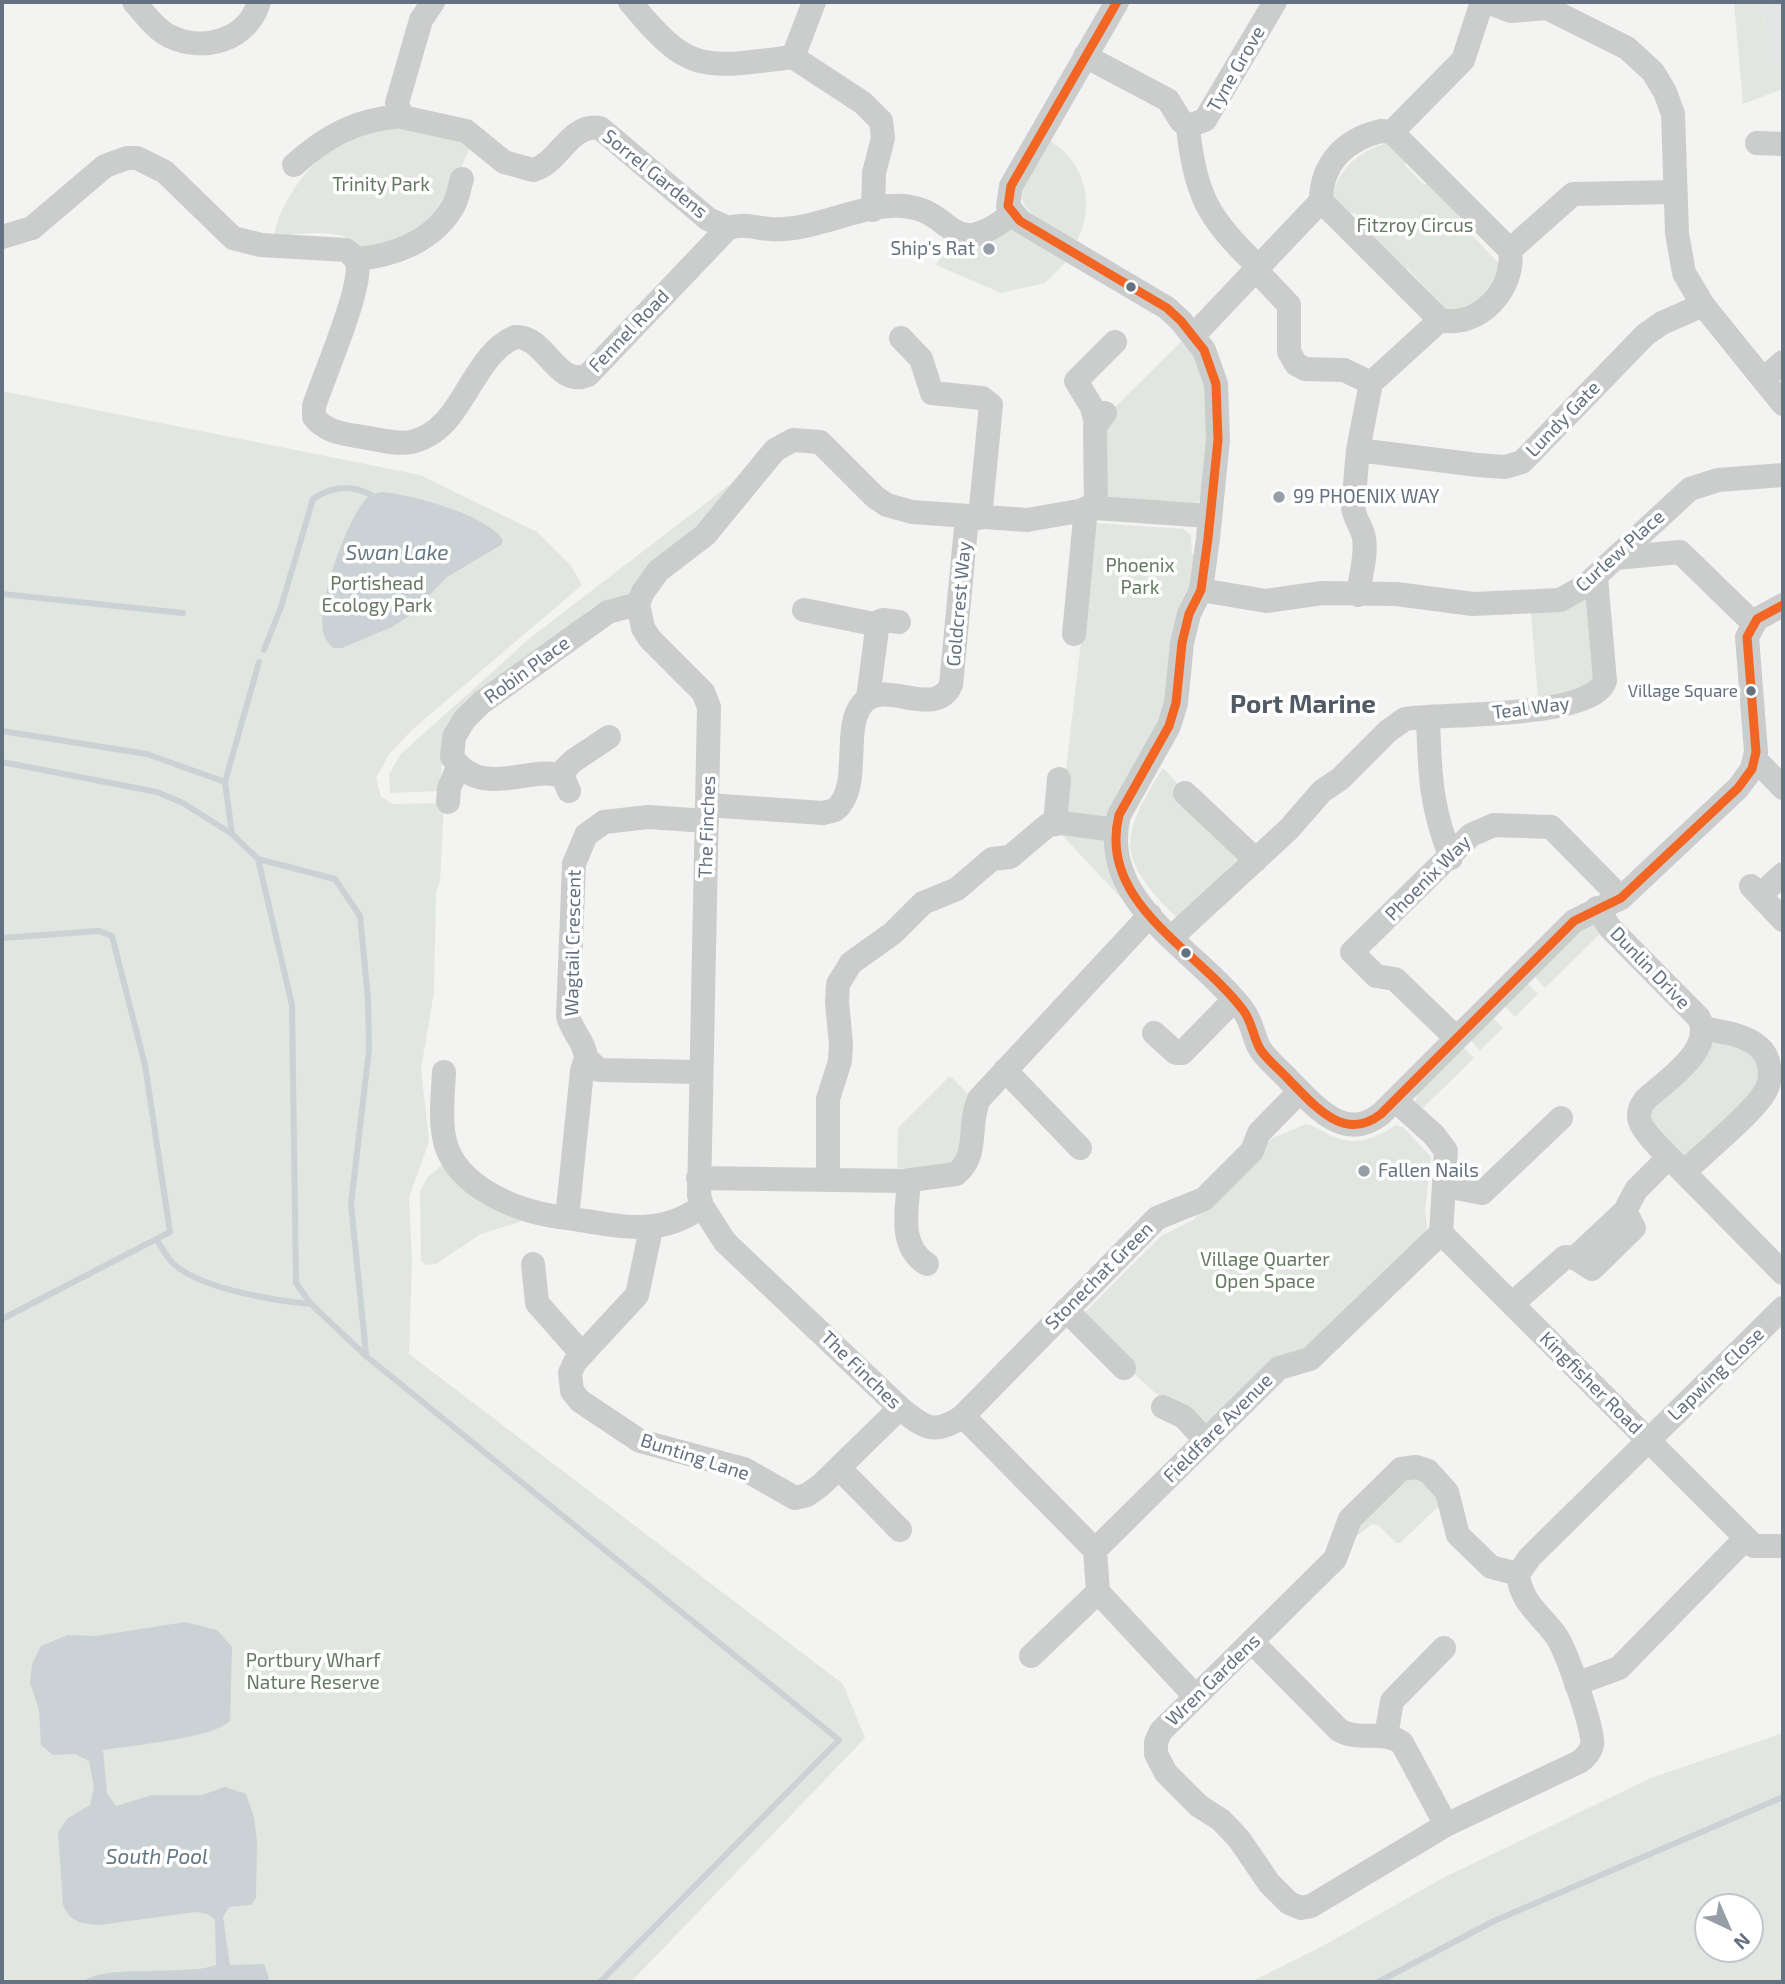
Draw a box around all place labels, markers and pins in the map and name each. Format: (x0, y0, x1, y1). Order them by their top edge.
place label: Ship's Rat (891, 238, 975, 260)
marker: Ship's Rat (981, 241, 997, 257)
unlabelled marker (1124, 280, 1138, 294)
place label: 99 PHOENIX WAY (1293, 486, 1440, 508)
marker: 99 PHOENIX WAY (1271, 489, 1287, 505)
place label: Village Square (1628, 681, 1738, 701)
marker: Village Square (1744, 684, 1758, 698)
unlabelled marker (1179, 946, 1193, 960)
place label: Fallen Nails (1378, 1160, 1479, 1182)
marker: Fallen Nails (1356, 1163, 1372, 1179)

